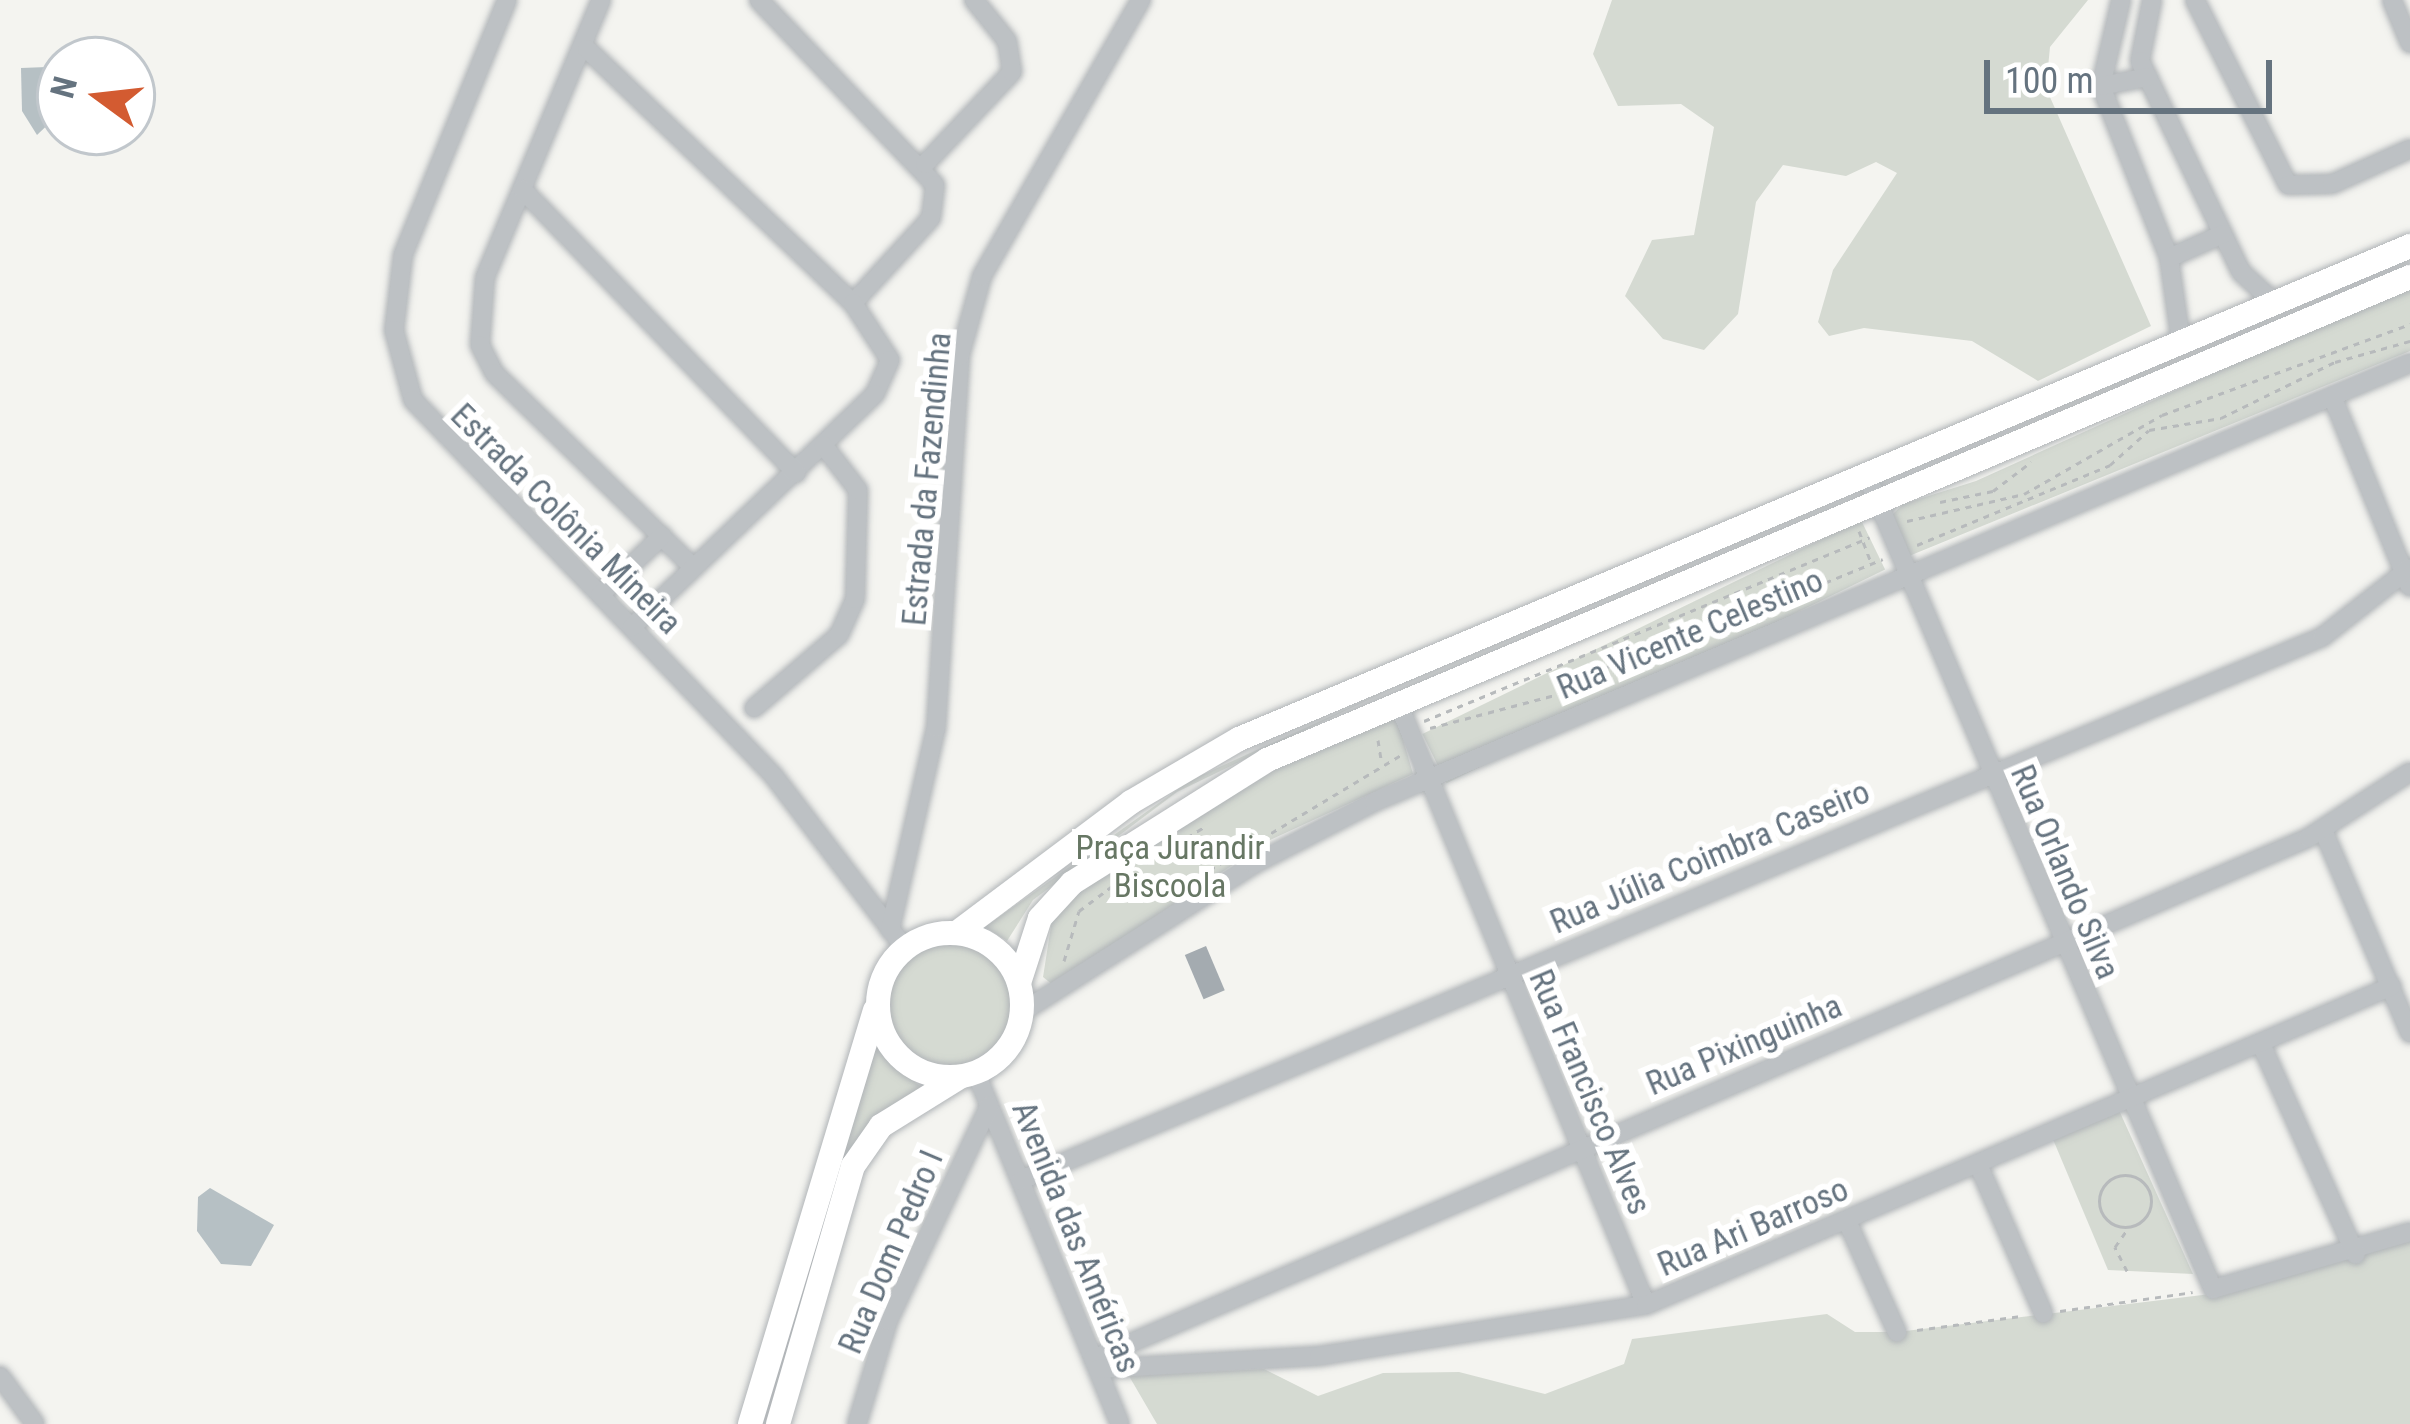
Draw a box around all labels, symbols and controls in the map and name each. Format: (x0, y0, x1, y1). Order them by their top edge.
north arrow (36, 36, 156, 156)
scale bar (1990, 36, 2278, 110)
text: 100 m (2005, 60, 2094, 102)
text: N (42, 73, 85, 102)
street label: Estrada da Fazendinha (894, 331, 960, 627)
street label: Estrada Colônia Mineira (443, 396, 689, 642)
street label: Rua Vicente Celestino (1551, 560, 1829, 708)
street label: Rua Orlando Silva (2002, 759, 2128, 985)
street label: Rua Júlia Coimbra Caseiro (1544, 772, 1876, 942)
park label: Praça Jurandir Biscoola (1075, 828, 1265, 906)
street label: Rua Francisco Alves (1521, 964, 1659, 1220)
street label: Rua Pixinguinha (1640, 986, 1848, 1104)
street label: Avenida das Américas (1004, 1096, 1148, 1378)
street label: Rua Dom Pedro I (830, 1145, 952, 1359)
street label: Rua Ari Barroso (1652, 1169, 1854, 1285)

